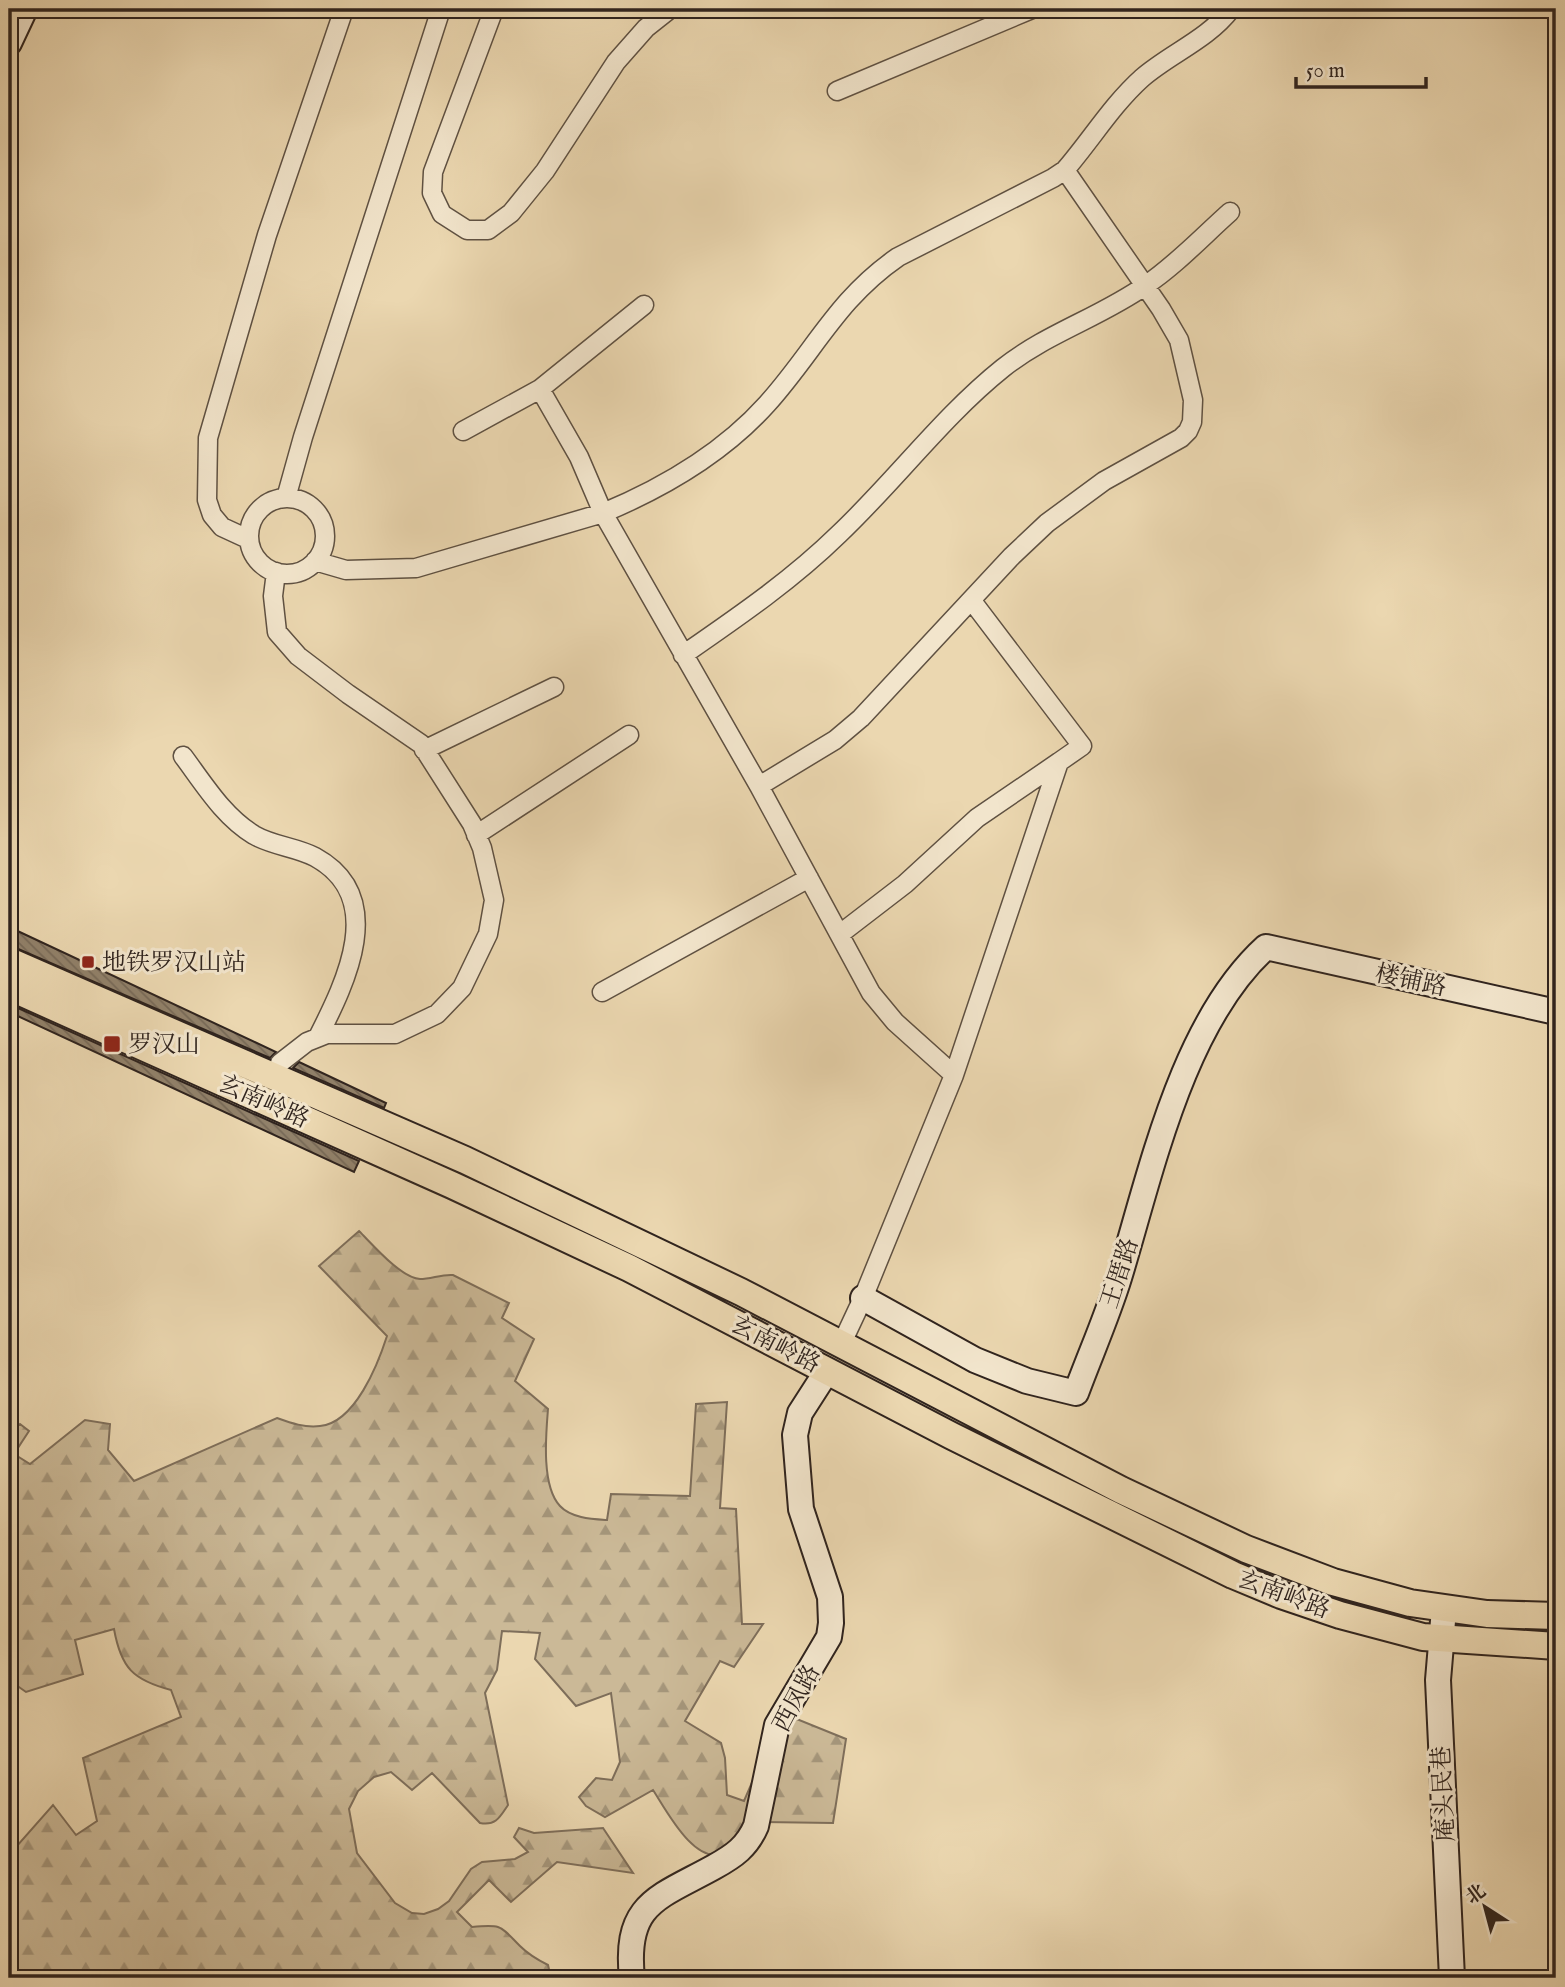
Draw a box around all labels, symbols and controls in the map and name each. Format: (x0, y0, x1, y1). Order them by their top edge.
scale bar (1296, 46, 1425, 90)
text: 50 m (1306, 58, 1345, 85)
place label: 地铁罗汉山站 (102, 948, 246, 979)
marker: 地铁罗汉山站 (80, 954, 96, 970)
street label: 楼铺路 (1372, 959, 1449, 1004)
place label: 罗汉山 (128, 1030, 200, 1061)
marker: 罗汉山 (102, 1034, 122, 1054)
street label: 玄南岭路 (213, 1069, 314, 1136)
street label: 王厝路 (1095, 1234, 1146, 1312)
street label: 玄南岭路 (726, 1310, 825, 1381)
street label: 玄南岭路 (1233, 1564, 1334, 1626)
street label: 西凤路 (767, 1660, 828, 1738)
street label: 庵头民巷 (1427, 1745, 1462, 1843)
north arrow (1450, 1871, 1520, 1941)
text: 北 (1461, 1880, 1491, 1910)

